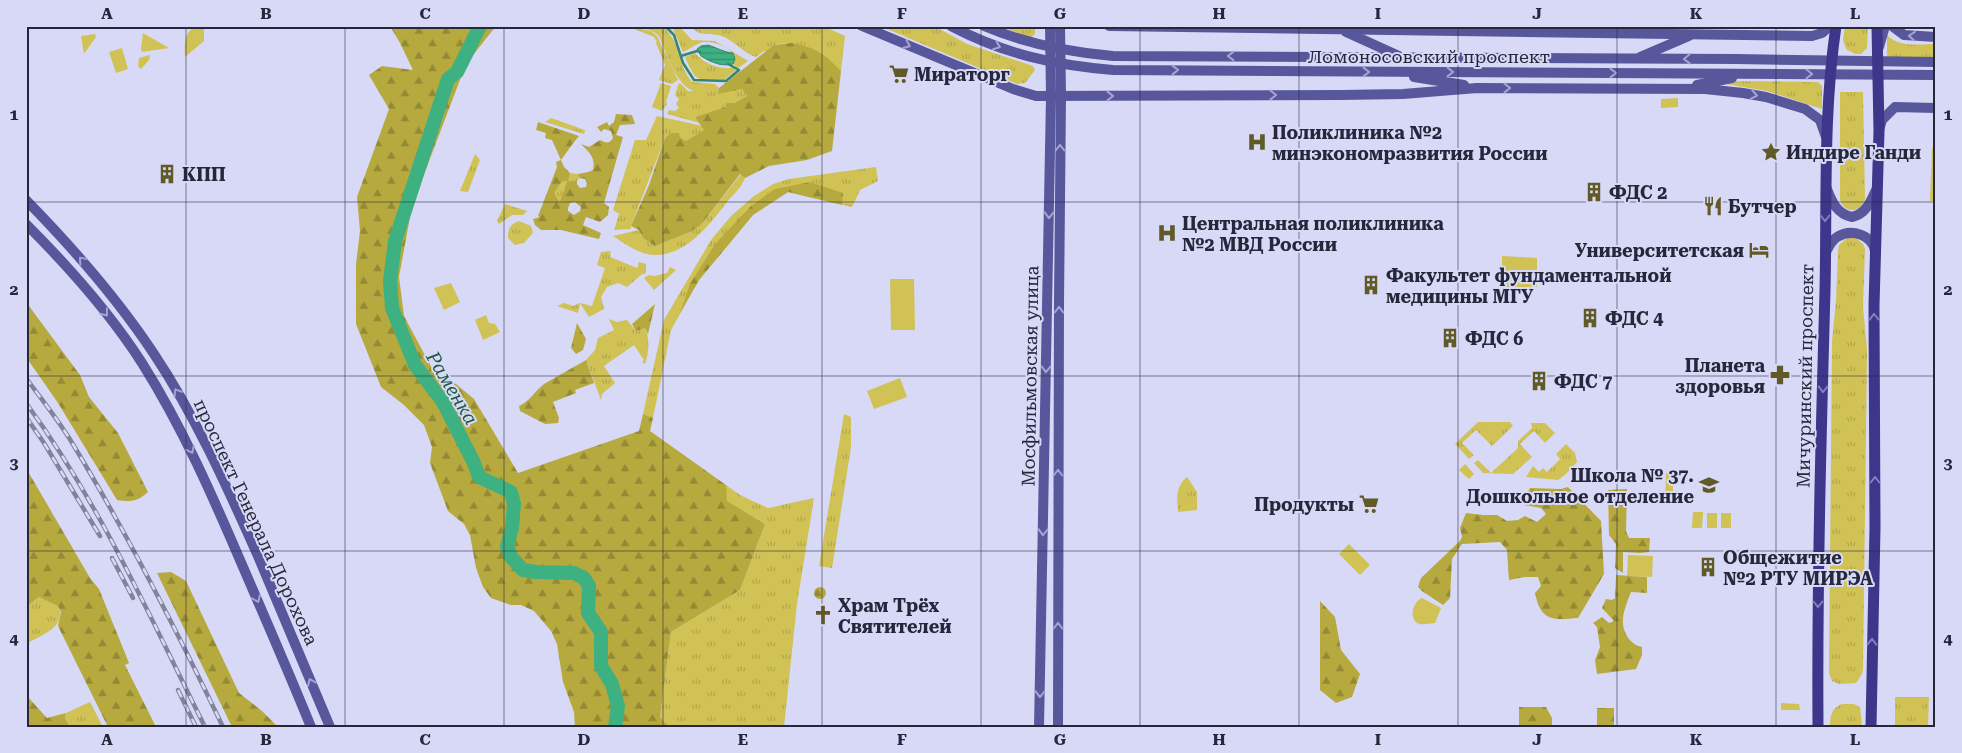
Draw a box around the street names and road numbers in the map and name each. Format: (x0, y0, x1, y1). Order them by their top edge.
street label: Ломоносовский проспект (1308, 46, 1550, 67)
street label: Мичуринский проспект (1793, 264, 1817, 488)
street label: Мосфильмовская улица (1018, 265, 1042, 487)
street label: проспект Генерала Дорохова (190, 396, 323, 649)

